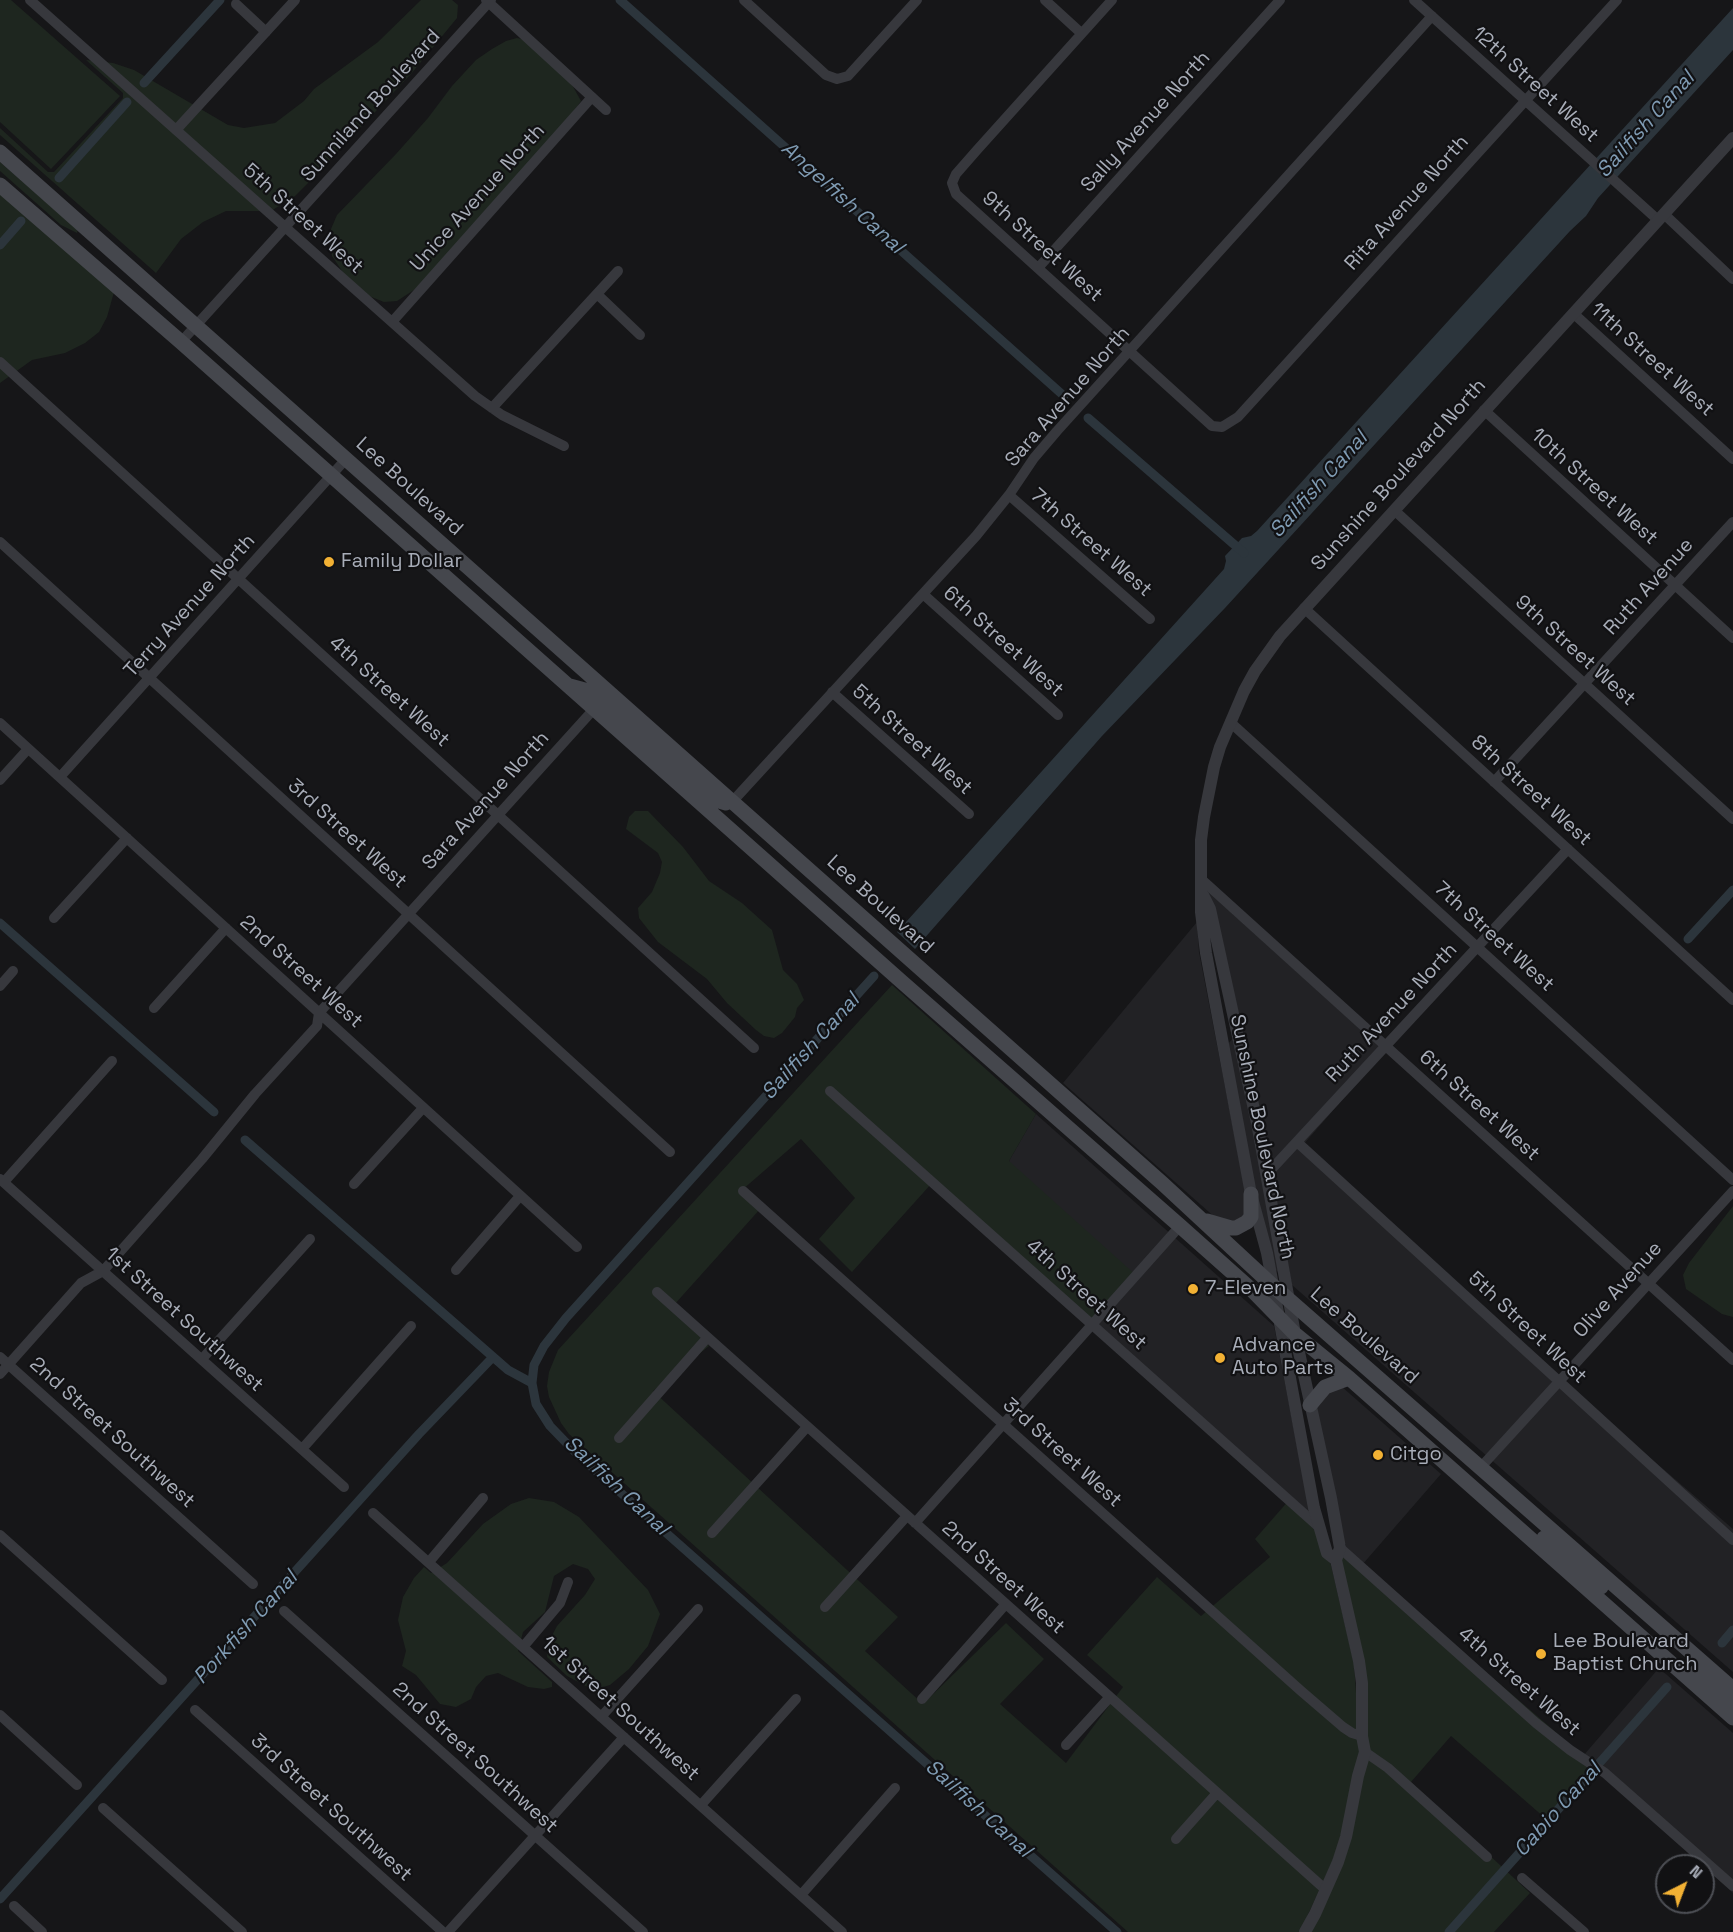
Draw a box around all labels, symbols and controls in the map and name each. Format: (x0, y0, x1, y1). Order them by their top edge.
street label: 12th Street West (1467, 22, 1603, 148)
street label: Sunniland Boulevard (296, 25, 446, 187)
street label: Sally Avenue North (1076, 47, 1216, 197)
water label: Sailfish Canal (1592, 67, 1700, 183)
street label: Unice Avenue North (406, 119, 550, 277)
street label: Rita Avenue North (1340, 130, 1474, 276)
water label: Angelfish Canal (776, 136, 908, 260)
street label: 5th Street West (238, 159, 368, 279)
street label: 9th Street West (977, 187, 1107, 307)
street label: 11th Street West (1585, 298, 1719, 422)
street label: Sara Avenue North (1001, 322, 1135, 472)
street label: Sunshine Boulevard North (1307, 374, 1491, 576)
street label: 10th Street West (1526, 424, 1662, 550)
water label: Sailfish Canal (1265, 427, 1373, 543)
street label: Lee Boulevard (350, 433, 468, 541)
street label: 7th Street West (1025, 484, 1157, 602)
street label: Terry Avenue North (119, 529, 261, 683)
street label: Ruth Avenue (1599, 534, 1699, 640)
place label: Family Dollar (341, 550, 462, 574)
marker: Family Dollar (322, 555, 336, 569)
street label: 6th Street West (938, 582, 1068, 702)
street label: 9th Street West (1510, 591, 1640, 711)
street label: 4th Street West (324, 632, 454, 752)
street label: 5th Street West (847, 680, 977, 800)
street label: Sara Avenue North (418, 727, 554, 875)
street label: 8th Street West (1466, 731, 1596, 851)
street label: 3rd Street West (282, 774, 412, 894)
street label: Lee Boulevard (821, 851, 939, 959)
street label: 7th Street West (1429, 877, 1559, 997)
street label: 2nd Street West (235, 910, 367, 1034)
street label: Ruth Avenue North (1321, 938, 1463, 1088)
water label: Sailfish Canal (757, 989, 865, 1105)
street label: Sunshine Boulevard North (1224, 1012, 1300, 1262)
street label: 6th Street West (1414, 1046, 1544, 1166)
street label: 4th Street West (1021, 1235, 1151, 1355)
street label: Olive Avenue (1569, 1237, 1667, 1343)
street label: 1st Street Southwest (100, 1243, 268, 1397)
street label: 5th Street West (1463, 1267, 1591, 1389)
place label: 7-Eleven (1205, 1277, 1286, 1301)
marker: 7-Eleven (1186, 1282, 1200, 1296)
street label: Lee Boulevard (1305, 1282, 1423, 1390)
place label: Advance Auto Parts (1232, 1334, 1334, 1381)
marker: Advance Auto Parts (1213, 1351, 1227, 1365)
street label: 2nd Street Southwest (24, 1352, 200, 1514)
street label: 3rd Street West (997, 1393, 1127, 1513)
water label: Sailfish Canal (558, 1431, 674, 1541)
place label: Citgo (1390, 1443, 1442, 1467)
marker: Citgo (1371, 1448, 1385, 1462)
street label: 2nd Street West (937, 1516, 1069, 1640)
water label: Porkfish Canal (189, 1566, 303, 1690)
street label: 4th Street West (1453, 1622, 1585, 1742)
place label: Lee Boulevard Baptist Church (1553, 1630, 1698, 1677)
street label: 1st Street Southwest (536, 1632, 704, 1786)
marker: Lee Boulevard Baptist Church (1534, 1647, 1548, 1661)
street label: 2nd Street Southwest (387, 1677, 563, 1839)
street label: 3rd Street Southwest (245, 1729, 417, 1887)
water label: Sailfish Canal (920, 1755, 1036, 1863)
water label: Cabio Canal (1509, 1758, 1607, 1862)
north arrow (1655, 1854, 1715, 1914)
text: N (1685, 1860, 1707, 1883)

